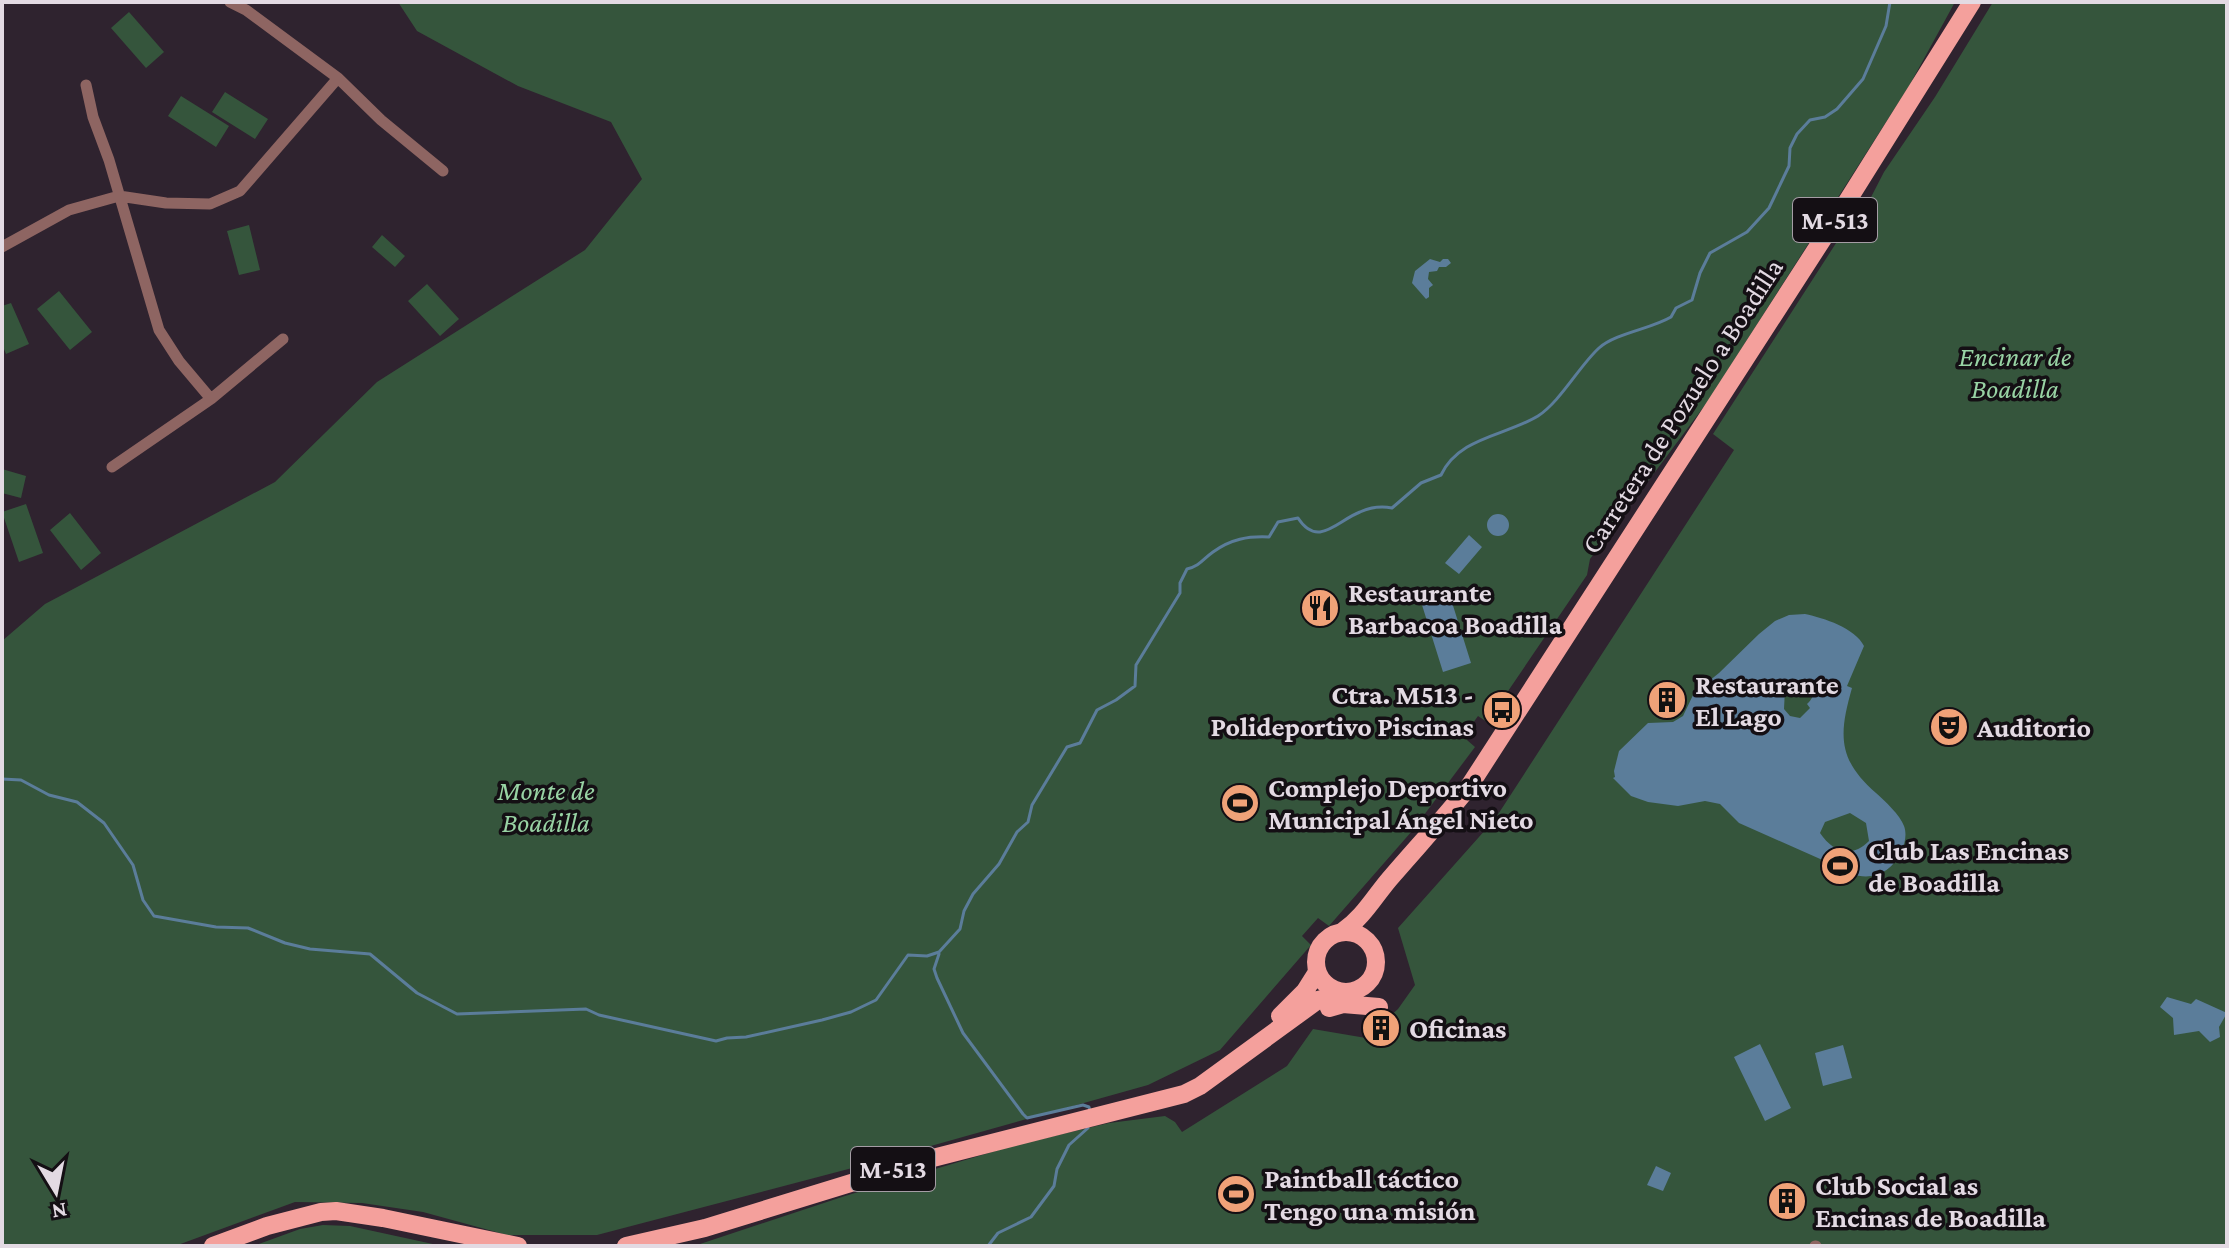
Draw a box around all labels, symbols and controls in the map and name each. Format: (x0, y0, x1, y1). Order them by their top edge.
road number: M-513 (1793, 198, 1877, 242)
street label: Carretera de Pozuelo a Boadilla (1575, 253, 1789, 559)
park label: Encinar de Boadilla (1959, 341, 2072, 404)
place label: Restaurante Barbacoa Boadilla (1348, 577, 1562, 640)
restaurant icon: Restaurante Barbacoa Boadilla (1299, 587, 1341, 629)
place label: Restaurante El Lago (1695, 669, 1839, 732)
place label: Ctra. M513 - Polideportivo Piscinas (1210, 679, 1474, 742)
building icon: Restaurante El Lago (1646, 679, 1688, 721)
bus stop icon: Ctra. M513 - Polideportivo Piscinas (1481, 689, 1523, 731)
theatre icon: Auditorio (1928, 706, 1970, 748)
place label: Auditorio (1976, 712, 2091, 743)
place label: Complejo Deportivo Municipal Ángel Nieto (1268, 772, 1534, 835)
park label: Monte de Boadilla (496, 775, 595, 838)
sports icon: Complejo Deportivo Municipal Ángel Nieto (1219, 782, 1261, 824)
place label: Club Las Encinas de Boadilla (1868, 835, 2069, 898)
sports icon: Club Las Encinas de Boadilla (1819, 845, 1861, 887)
building icon: Oficinas (1360, 1007, 1402, 1049)
place label: Oficinas (1409, 1013, 1506, 1044)
road number: M-513 (851, 1147, 935, 1191)
north arrow (16, 1152, 96, 1232)
place label: Paintball táctico Tengo una misión (1264, 1163, 1476, 1226)
place label: Club Social as Encinas de Boadilla (1815, 1170, 2046, 1233)
sports icon: Paintball táctico Tengo una misión (1215, 1173, 1257, 1215)
building icon: Club Social as Encinas de Boadilla (1766, 1180, 1808, 1222)
text: N (50, 1198, 69, 1225)

